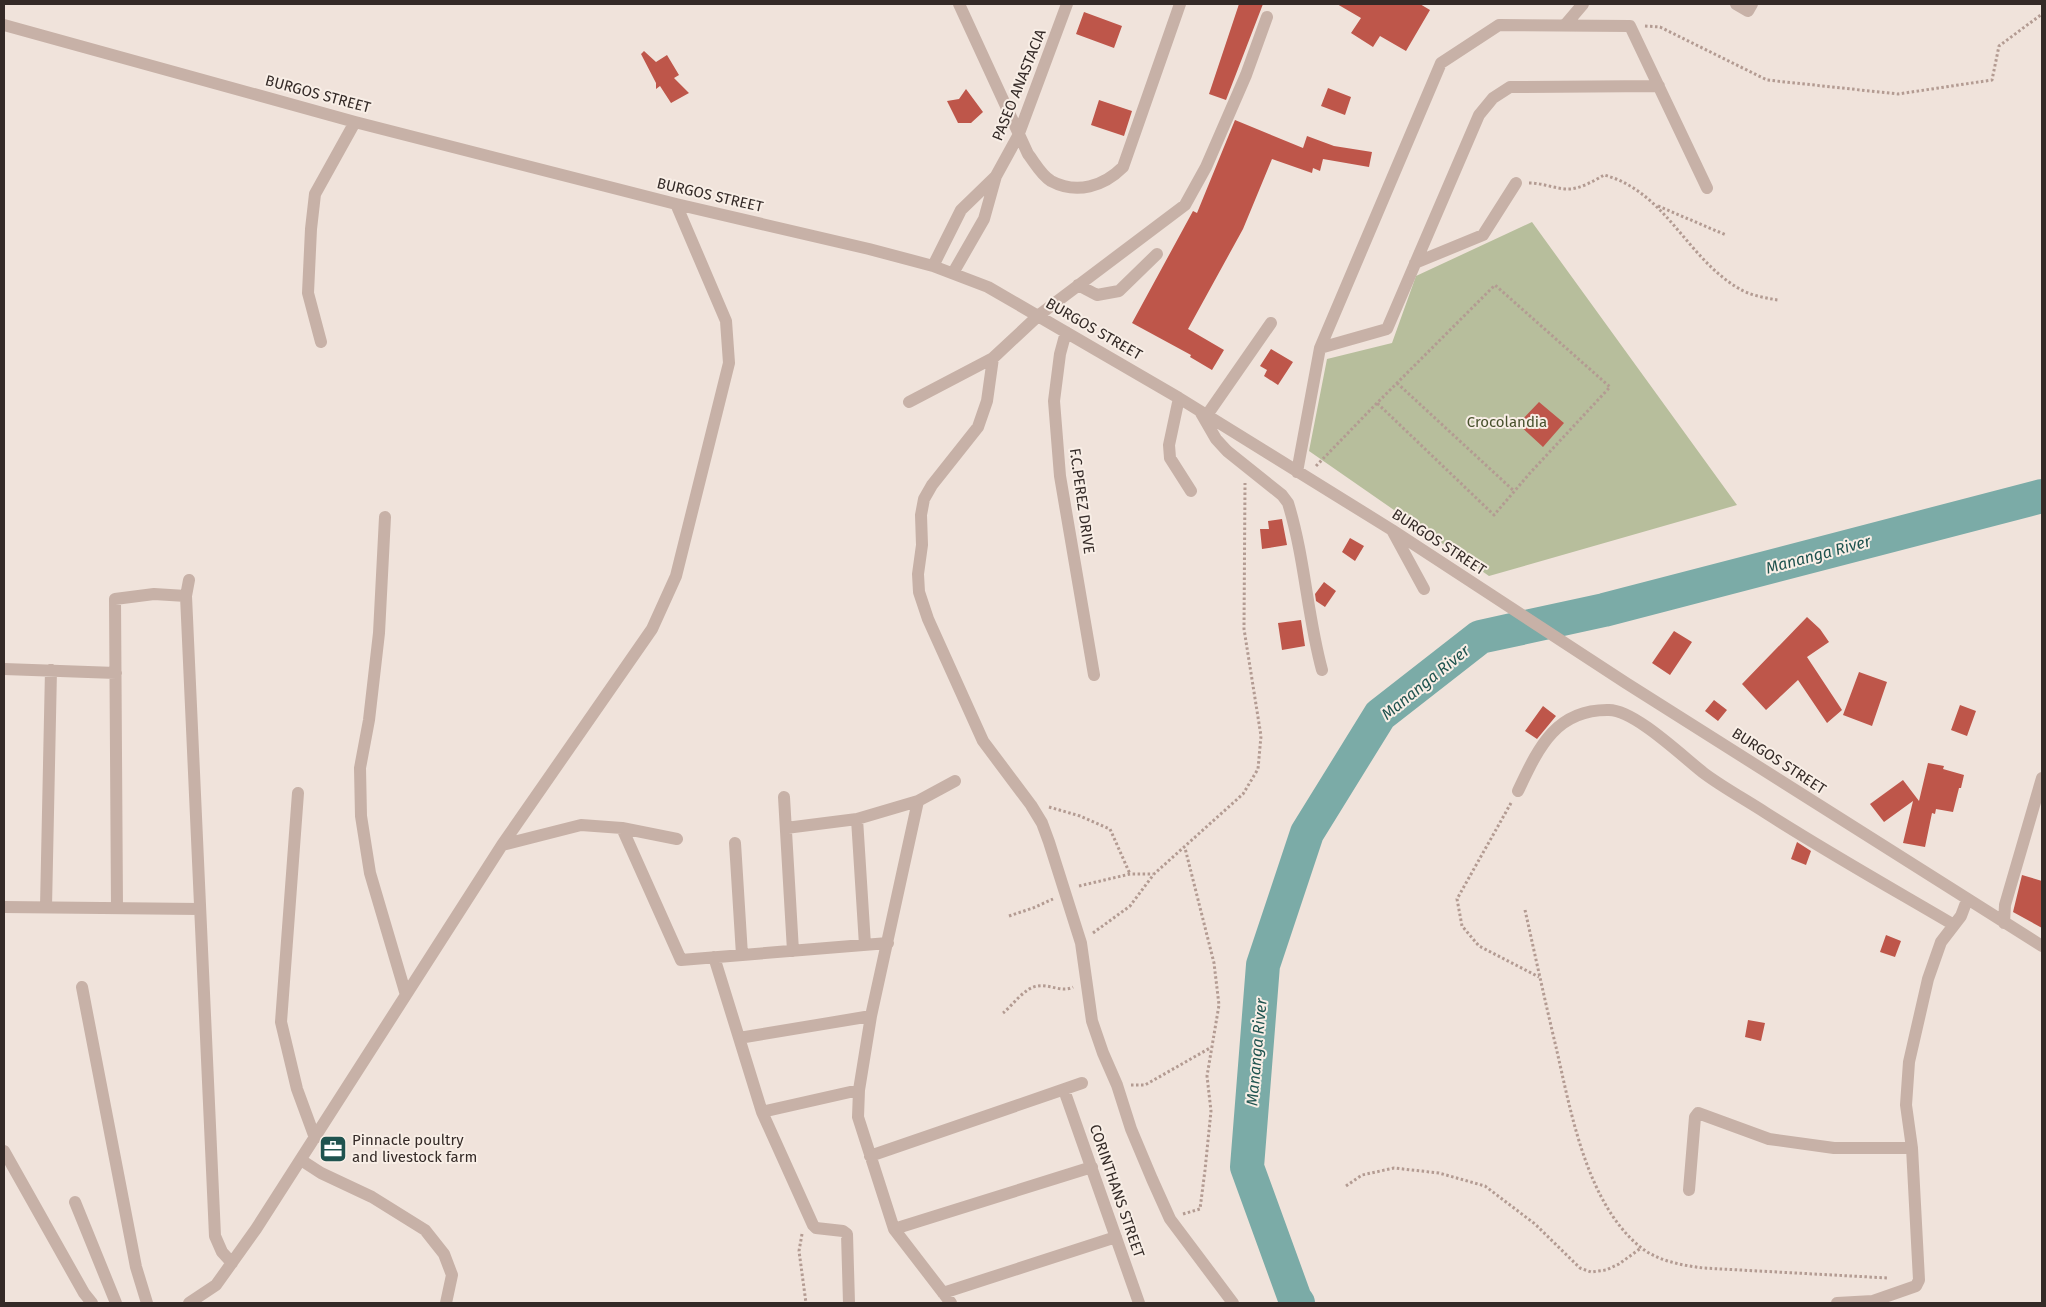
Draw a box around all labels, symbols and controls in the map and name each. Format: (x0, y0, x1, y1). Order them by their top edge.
street label: PASEO ANASTACIA (988, 26, 1050, 144)
street label: BURGOS STREET (263, 71, 373, 117)
street label: BURGOS STREET (655, 174, 765, 216)
street label: BURGOS STREET (1043, 294, 1146, 364)
park label: Crocolandia (1467, 413, 1547, 431)
street label: F.C.PEREZ DRIVE (1066, 447, 1098, 555)
street label: BURGOS STREET (1389, 505, 1490, 579)
water label: Mananga River (1764, 531, 1874, 578)
water label: Mananga River (1377, 641, 1474, 724)
street label: BURGOS STREET (1729, 724, 1830, 798)
water label: Mananga River (1242, 997, 1271, 1107)
street label: CORINTHANS STREET (1086, 1122, 1148, 1260)
place label: Pinnacle poultry and livestock farm (352, 1131, 477, 1166)
office icon: Pinnacle poultry and livestock farm (318, 1134, 348, 1164)

